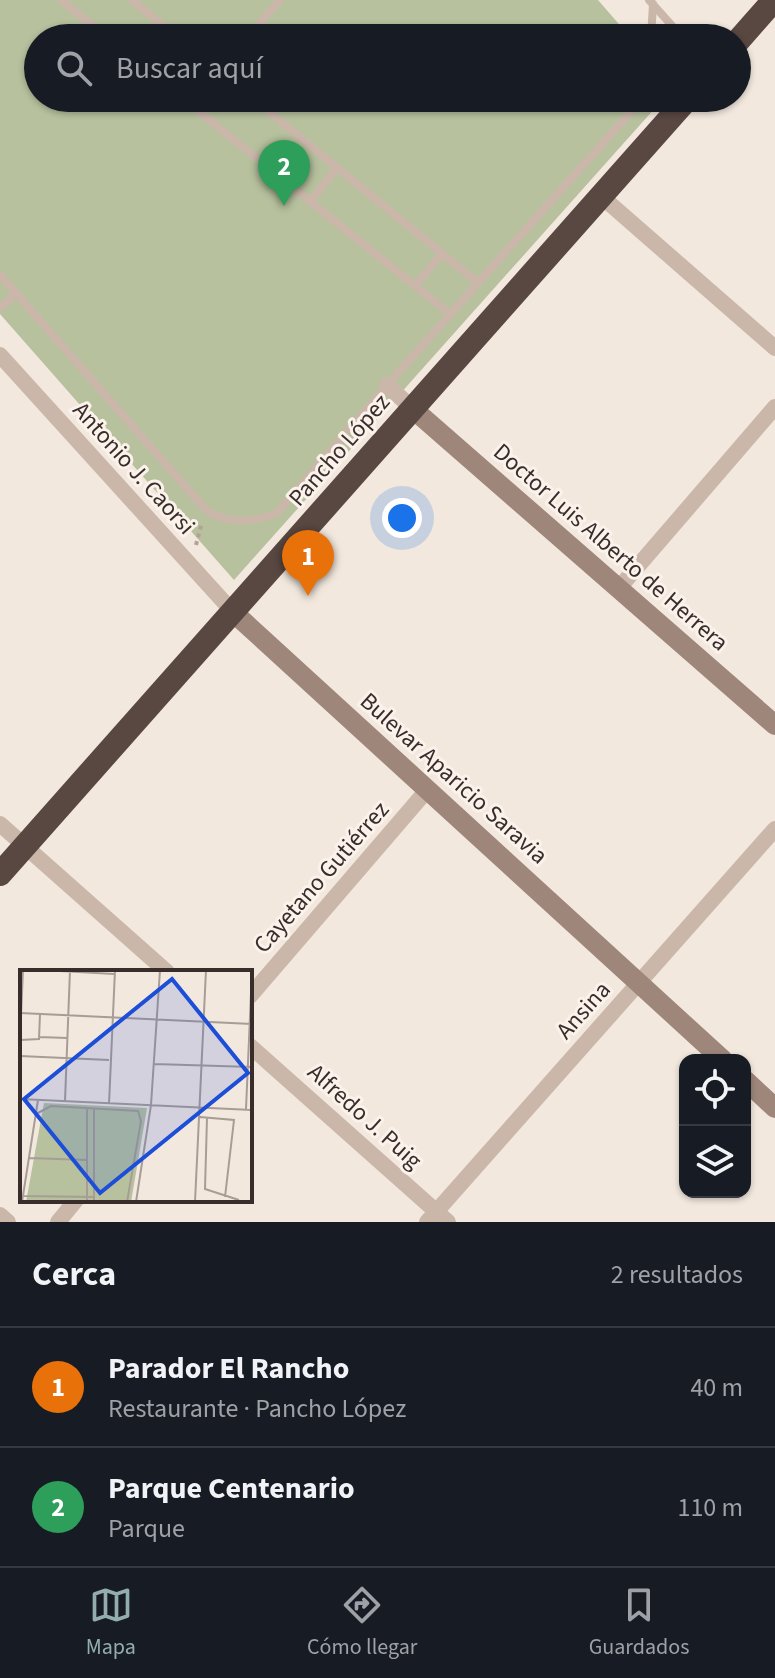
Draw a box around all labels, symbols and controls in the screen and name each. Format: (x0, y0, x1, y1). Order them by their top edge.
search box (24, 24, 751, 112)
icon: search (52, 46, 96, 90)
text: Buscar aquí (116, 47, 263, 90)
pin: 2 (258, 140, 310, 206)
street label: Pancho López (280, 386, 398, 514)
street label: Antonio J. Caorsi (64, 394, 203, 543)
street label: Doctor Luis Alberto de Herrera (485, 435, 736, 660)
your location (382, 498, 422, 538)
pin: 1 (282, 530, 334, 596)
street label: Bulevar Aparicio Saravia (352, 684, 555, 872)
street label: Cayetano Gutiérrez (245, 794, 397, 961)
inset map (20, 970, 252, 1202)
street label: Ansina (548, 974, 619, 1047)
map controls (679, 1054, 751, 1198)
button: locate (679, 1054, 751, 1126)
street label: Alfredo J. Puig (300, 1055, 430, 1177)
button: layers (679, 1126, 751, 1198)
text: Cerca (32, 1250, 116, 1299)
text: 2 resultados (611, 1256, 743, 1293)
text: Parador El Rancho (108, 1347, 349, 1390)
text: 1 (51, 1369, 65, 1406)
text: 40 m (690, 1369, 743, 1406)
text: Restaurante · Pancho López (108, 1390, 406, 1427)
text: Parque Centenario (108, 1467, 355, 1510)
text: 2 (51, 1489, 65, 1526)
text: 110 m (677, 1489, 743, 1526)
text: Parque (108, 1510, 185, 1547)
tab: Mapa (86, 1583, 136, 1663)
tab: Cómo llegar (307, 1583, 417, 1663)
tab: Guardados (589, 1583, 689, 1663)

